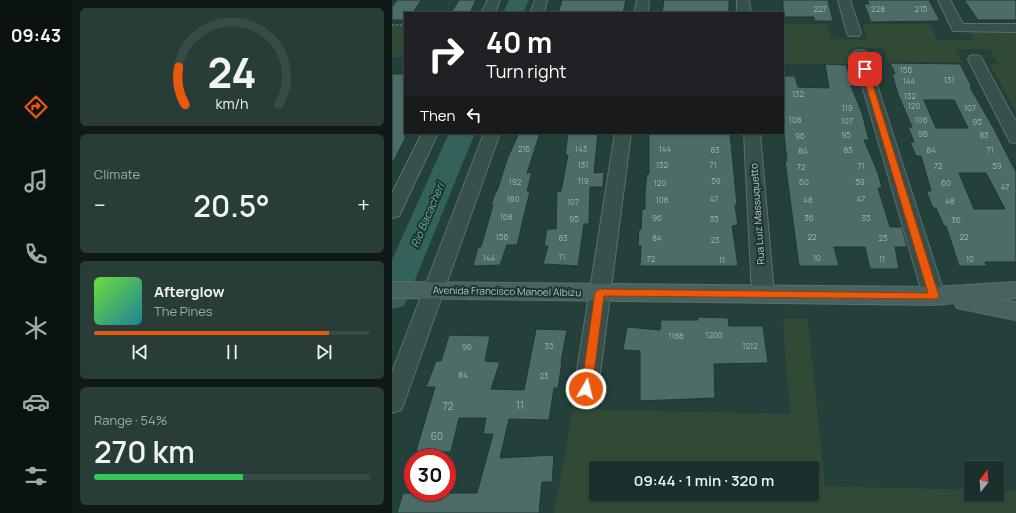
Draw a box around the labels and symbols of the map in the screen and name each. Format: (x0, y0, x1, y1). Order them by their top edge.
house number: 227 (813, 3, 827, 14)
house number: 228 (871, 3, 885, 14)
house number: 215 (915, 3, 928, 14)
pin (848, 52, 882, 86)
house number: 156 (900, 64, 912, 75)
house number: 131 (944, 74, 954, 85)
house number: 144 (903, 75, 916, 86)
house number: 132 (792, 88, 804, 99)
house number: 132 (904, 90, 916, 101)
house number: 120 (908, 100, 920, 111)
house number: 119 (841, 102, 853, 113)
house number: 107 (964, 102, 976, 113)
house number: 108 (789, 114, 802, 125)
house number: 108 (915, 114, 928, 125)
house number: 107 (841, 115, 853, 126)
house number: 95 (972, 116, 982, 127)
house number: 96 (918, 128, 928, 139)
house number: 95 (841, 129, 851, 140)
house number: 83 (979, 129, 989, 140)
house number: 96 (795, 130, 805, 141)
house number: 216 (518, 143, 530, 154)
house number: 143 (575, 143, 587, 154)
house number: 144 (659, 143, 672, 154)
house number: 83 (710, 144, 720, 155)
house number: 83 (843, 144, 853, 155)
house number: 84 (926, 144, 936, 155)
house number: 71 (986, 144, 994, 155)
house number: 84 (798, 145, 808, 156)
house number: 131 (578, 159, 588, 170)
house number: 132 (656, 159, 668, 170)
house number: 71 (709, 159, 717, 170)
house number: 71 (857, 160, 865, 171)
house number: 72 (934, 160, 943, 171)
house number: 59 (992, 160, 1002, 171)
house number: 72 (797, 161, 806, 172)
street label: Rua Luiz Massuquetto (746, 163, 768, 265)
house number: 119 (577, 175, 589, 186)
house number: 59 (711, 175, 721, 186)
house number: 192 (509, 176, 522, 187)
house number: 60 (799, 176, 809, 187)
house number: 59 (855, 176, 865, 187)
house number: 120 (654, 177, 666, 188)
house number: 60 (941, 177, 951, 188)
water label: Rio Bacacheri (407, 179, 448, 250)
house number: 47 (1001, 181, 1009, 192)
house number: 180 (507, 193, 519, 204)
house number: 47 (710, 193, 718, 204)
house number: 47 (857, 193, 865, 204)
house number: 108 (656, 194, 669, 205)
house number: 48 (803, 194, 813, 205)
house number: 48 (945, 195, 955, 206)
house number: 107 (567, 196, 579, 207)
house number: 168 (500, 211, 513, 222)
house number: 96 (652, 212, 662, 223)
house number: 36 (804, 212, 814, 223)
house number: 35 (861, 212, 871, 223)
house number: 95 (569, 213, 579, 224)
house number: 35 (709, 213, 719, 224)
house number: 36 (951, 214, 961, 225)
house number: 156 (496, 231, 508, 242)
house number: 22 (807, 231, 817, 242)
house number: 22 (959, 231, 969, 242)
house number: 83 (558, 232, 568, 243)
house number: 84 (652, 232, 662, 243)
house number: 23 (879, 232, 887, 243)
house number: 23 (711, 234, 719, 245)
house number: 71 (558, 251, 566, 262)
house number: 144 (483, 252, 496, 263)
house number: 10 (813, 252, 821, 263)
house number: 72 (647, 253, 656, 264)
house number: 11 (879, 253, 885, 264)
house number: 10 (966, 253, 974, 264)
house number: 11 (719, 254, 725, 265)
street label: Avenida Francisco Manoel Albizu (433, 283, 581, 299)
house number: 1200 (705, 329, 723, 340)
house number: 1188 (668, 330, 684, 341)
house number: 35 (544, 340, 554, 351)
house number: 1212 (742, 340, 758, 351)
house number: 96 (462, 341, 472, 352)
position arrow (565, 368, 607, 410)
house number: 84 (458, 369, 468, 380)
house number: 23 (540, 370, 548, 381)
house number: 11 (516, 398, 524, 412)
house number: 72 (443, 399, 454, 413)
house number: 60 (431, 429, 443, 443)
speed limit sign: 30 (404, 449, 456, 501)
north arrow (964, 461, 1004, 501)

